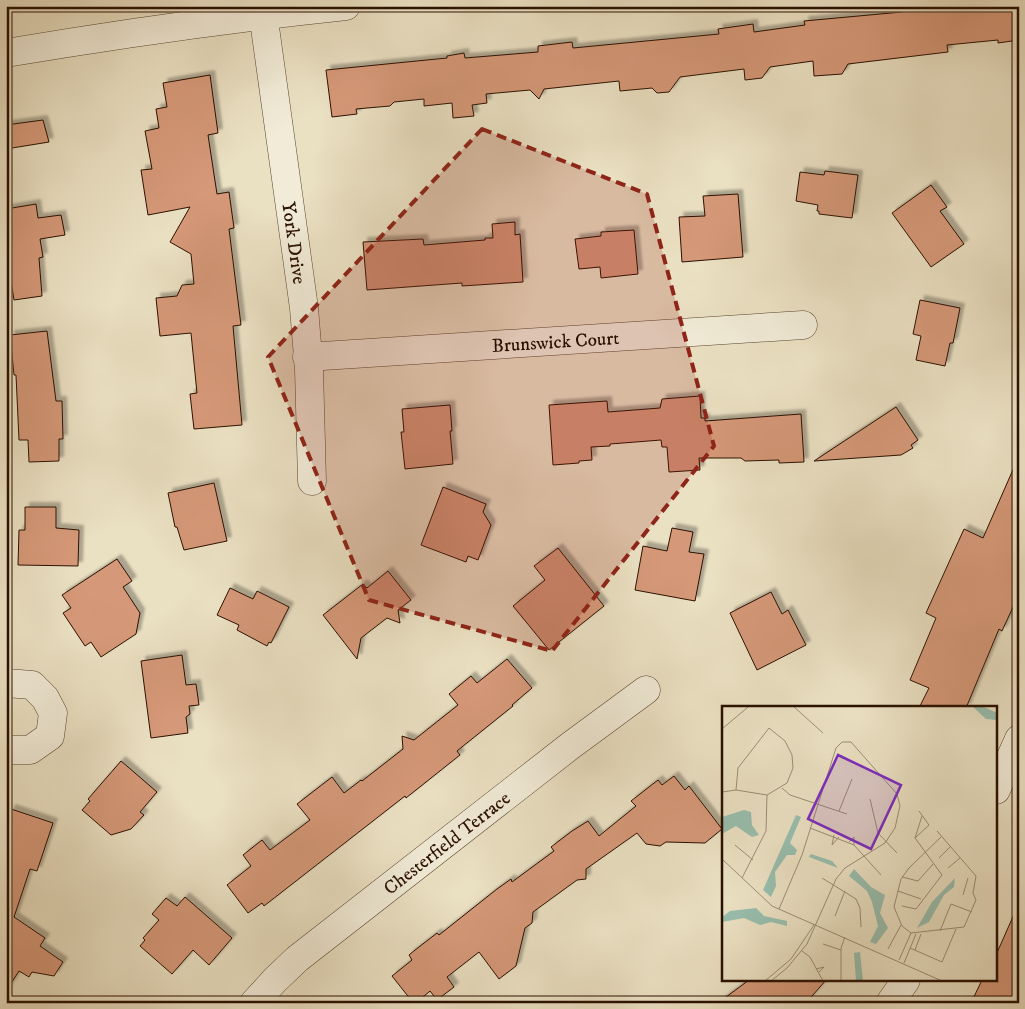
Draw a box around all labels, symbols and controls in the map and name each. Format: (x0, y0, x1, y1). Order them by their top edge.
street label: York Drive (276, 200, 311, 286)
street label: Brunswick Court (491, 327, 620, 358)
inset map (722, 706, 998, 982)
street label: Chesterfield Terrace (379, 787, 515, 900)

